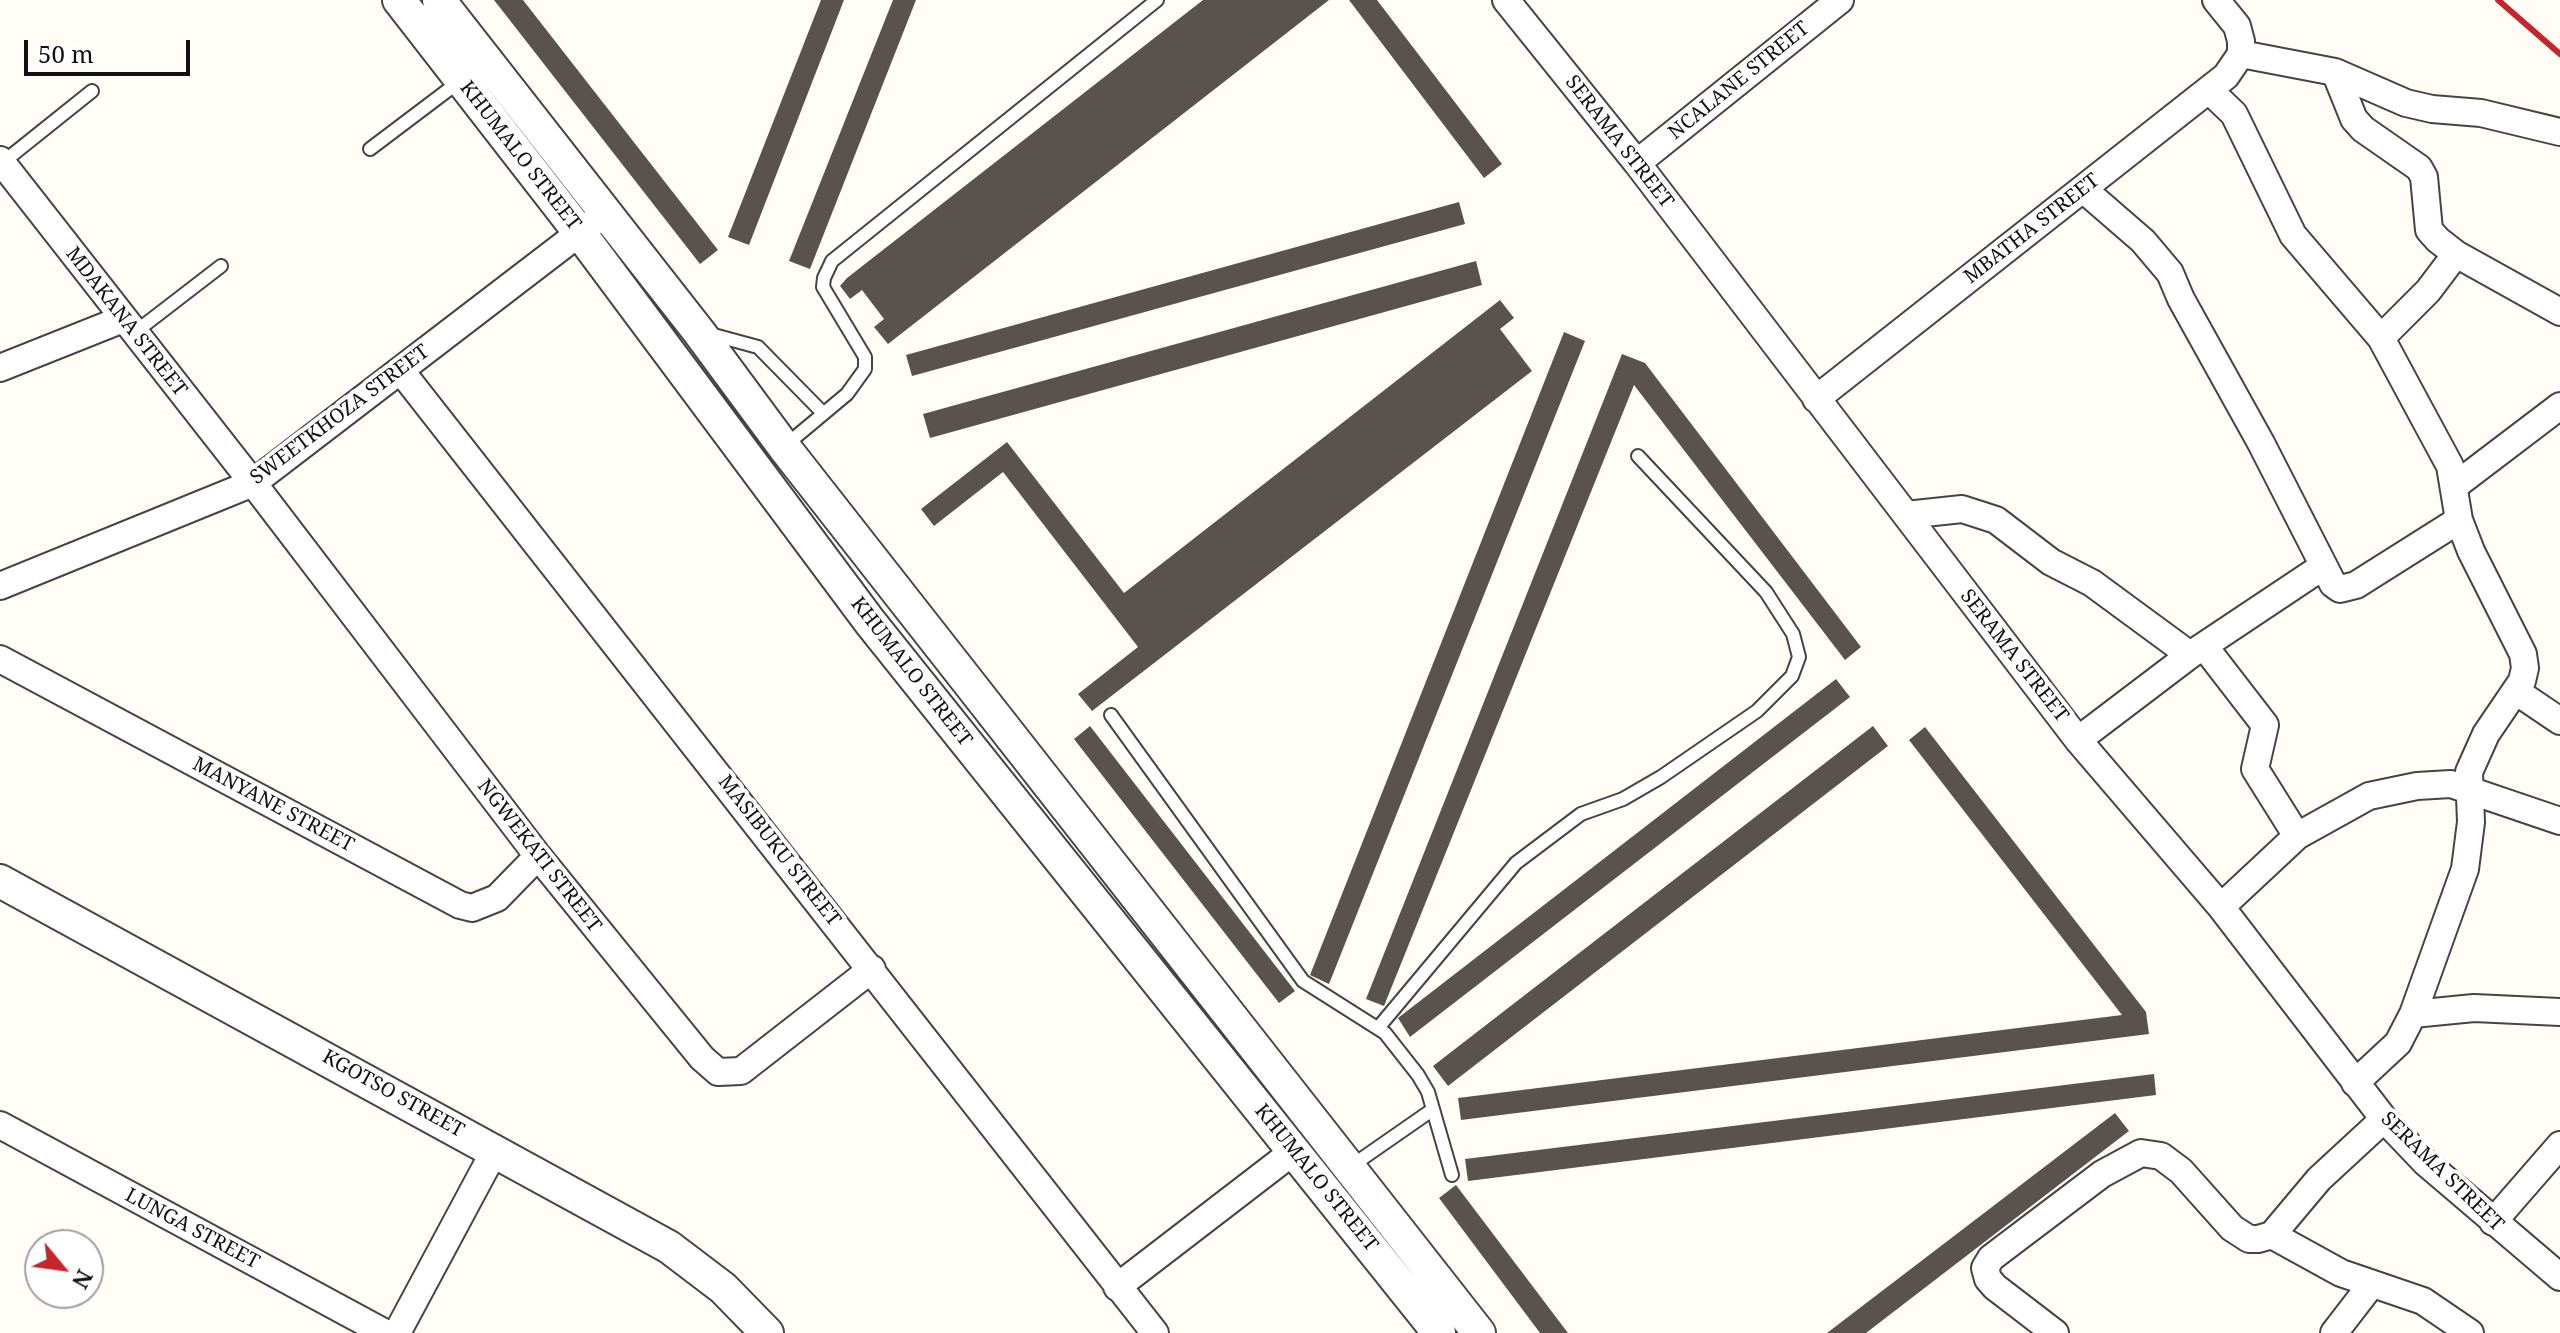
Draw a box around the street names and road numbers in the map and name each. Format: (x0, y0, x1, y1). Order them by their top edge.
street label: NCALANE STREET (1664, 17, 1814, 145)
street label: SERAMA STREET (1560, 71, 1678, 213)
street label: KHUMALO STREET (454, 77, 586, 235)
street label: MBATHA STREET (1960, 169, 2104, 289)
street label: MDAKANA STREET (60, 243, 192, 401)
street label: SWEETKHOZA STREET (246, 340, 434, 490)
street label: SERAMA STREET (1955, 585, 2073, 727)
street label: KHUMALO STREET (845, 593, 977, 751)
street label: MANYANE STREET (188, 752, 358, 858)
street label: MASIBUKU STREET (713, 771, 845, 931)
street label: NGWEKATI STREET (472, 775, 606, 937)
street label: KGOTSO STREET (318, 1045, 468, 1143)
street label: KHUMALO STREET (1249, 1099, 1383, 1257)
street label: SERAMA STREET (2376, 1107, 2508, 1237)
street label: LUNGA STREET (121, 1184, 263, 1274)

